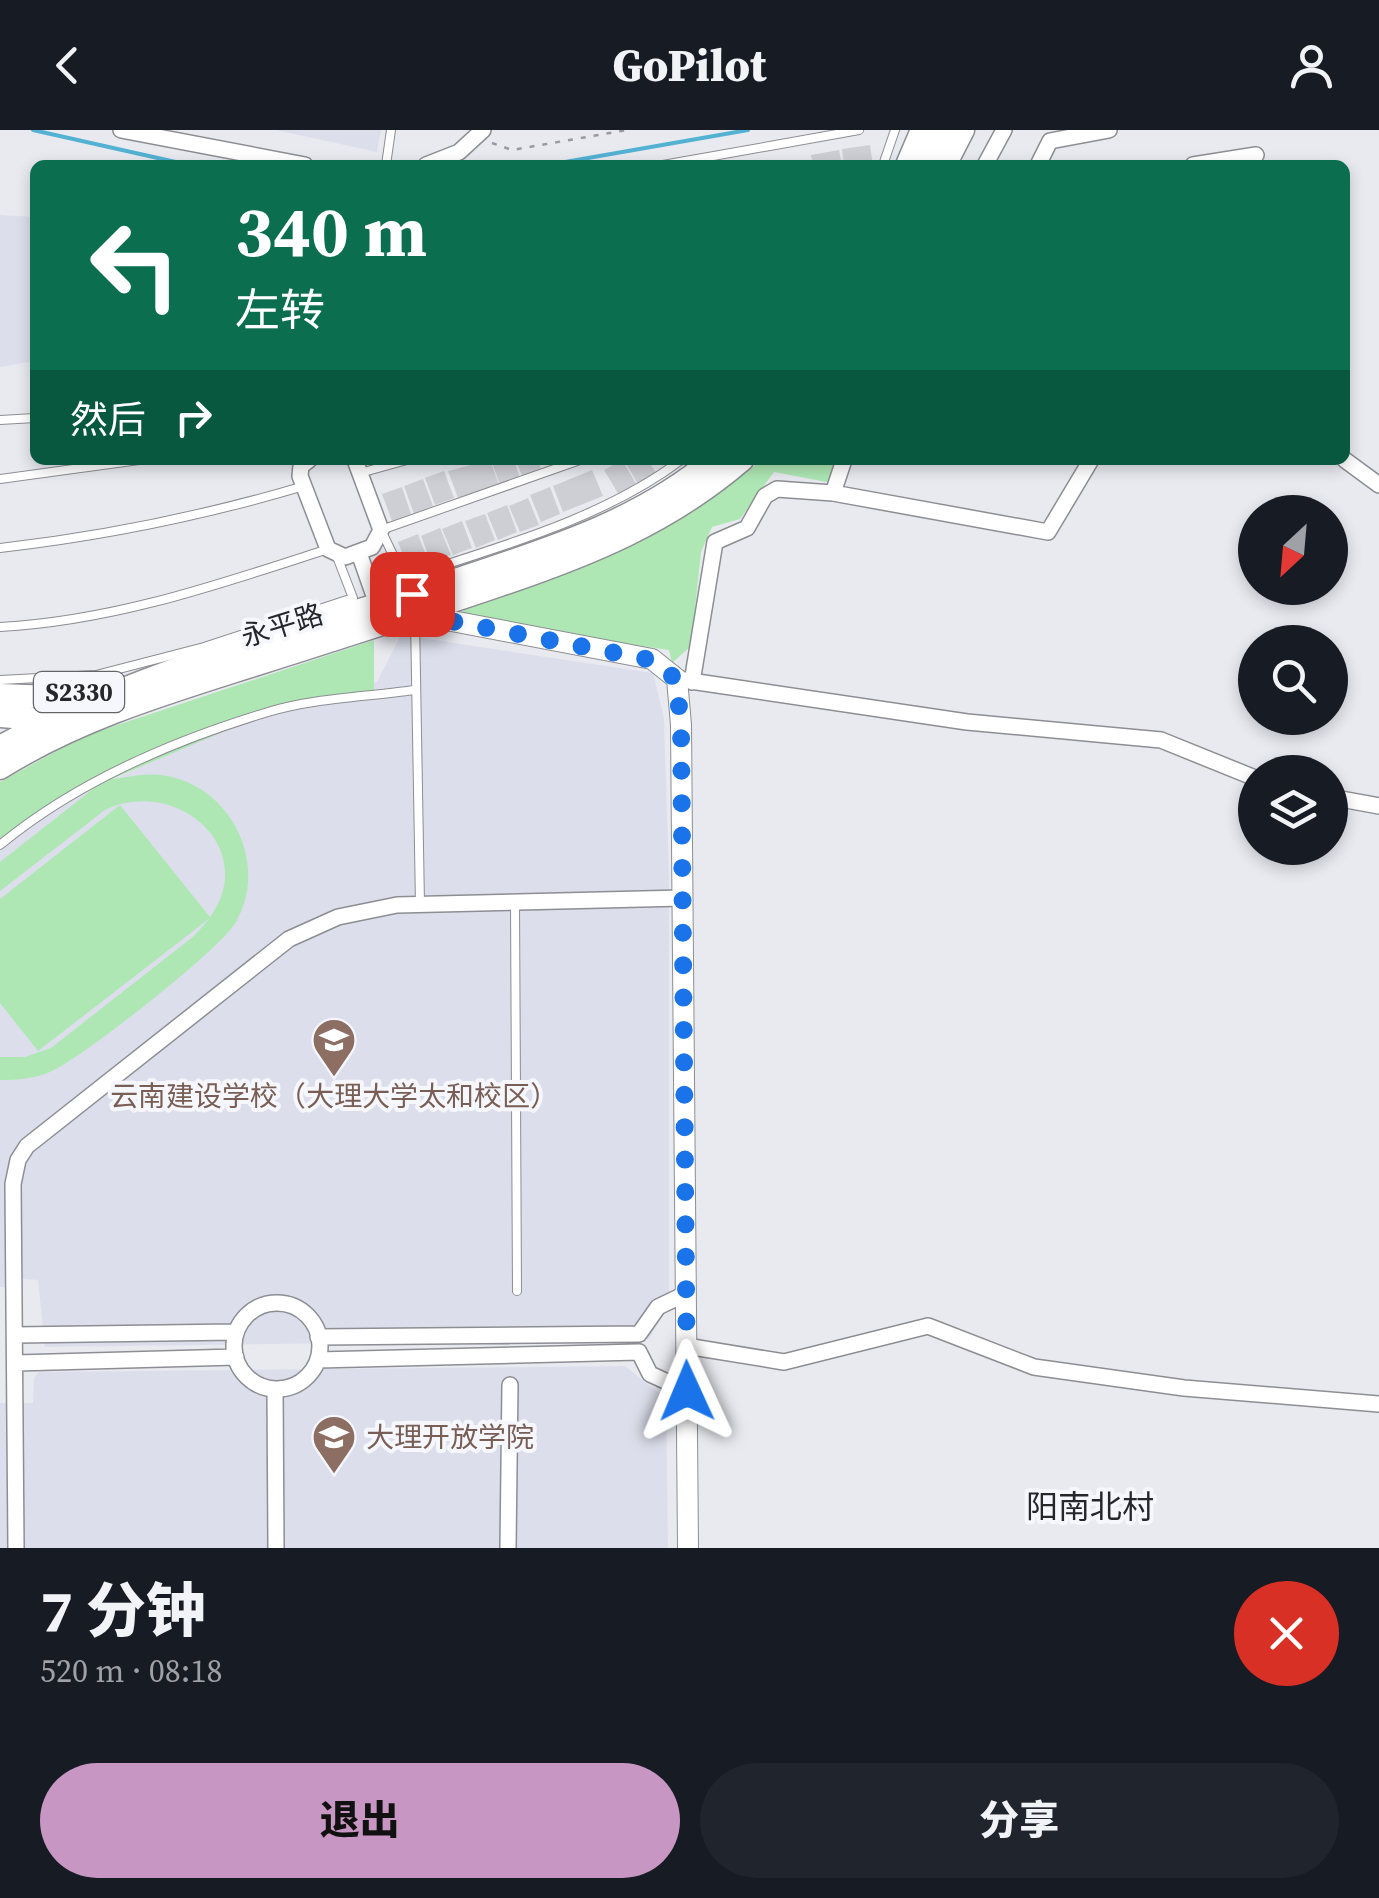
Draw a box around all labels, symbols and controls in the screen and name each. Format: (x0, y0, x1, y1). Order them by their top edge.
text: GoPilot (613, 34, 767, 96)
icon: back (40, 38, 95, 93)
icon: person (1284, 38, 1339, 93)
text: 340 m (235, 183, 427, 279)
icon: left (70, 200, 200, 330)
text: 左转 (235, 279, 325, 341)
icon: right (166, 390, 221, 445)
text: 然后 (70, 394, 146, 446)
north arrow (1238, 495, 1348, 605)
map controls (1238, 495, 1348, 865)
pin (370, 552, 455, 637)
icon: arrive (385, 567, 440, 622)
street label: 永平路 (236, 595, 328, 655)
button: search (1238, 625, 1348, 735)
road number: S2330 (34, 672, 124, 712)
button: layers (1238, 755, 1348, 865)
school or university icon: 云南建设学校（大理大学太和校区） (311, 1017, 357, 1078)
place label: 云南建设学校（大理大学太和校区） (110, 1077, 558, 1115)
position arrow (635, 1339, 739, 1443)
school or university icon: 大理开放学院 (311, 1414, 357, 1475)
place label: 大理开放学院 (366, 1418, 534, 1456)
district label: 阳南北村 (1026, 1485, 1154, 1529)
text: 7 分钟 (40, 1570, 206, 1652)
button: close (1234, 1581, 1339, 1686)
text: 520 m · 08:18 (40, 1649, 222, 1693)
button: 退出 (40, 1763, 680, 1878)
button: 分享 (700, 1763, 1339, 1878)

